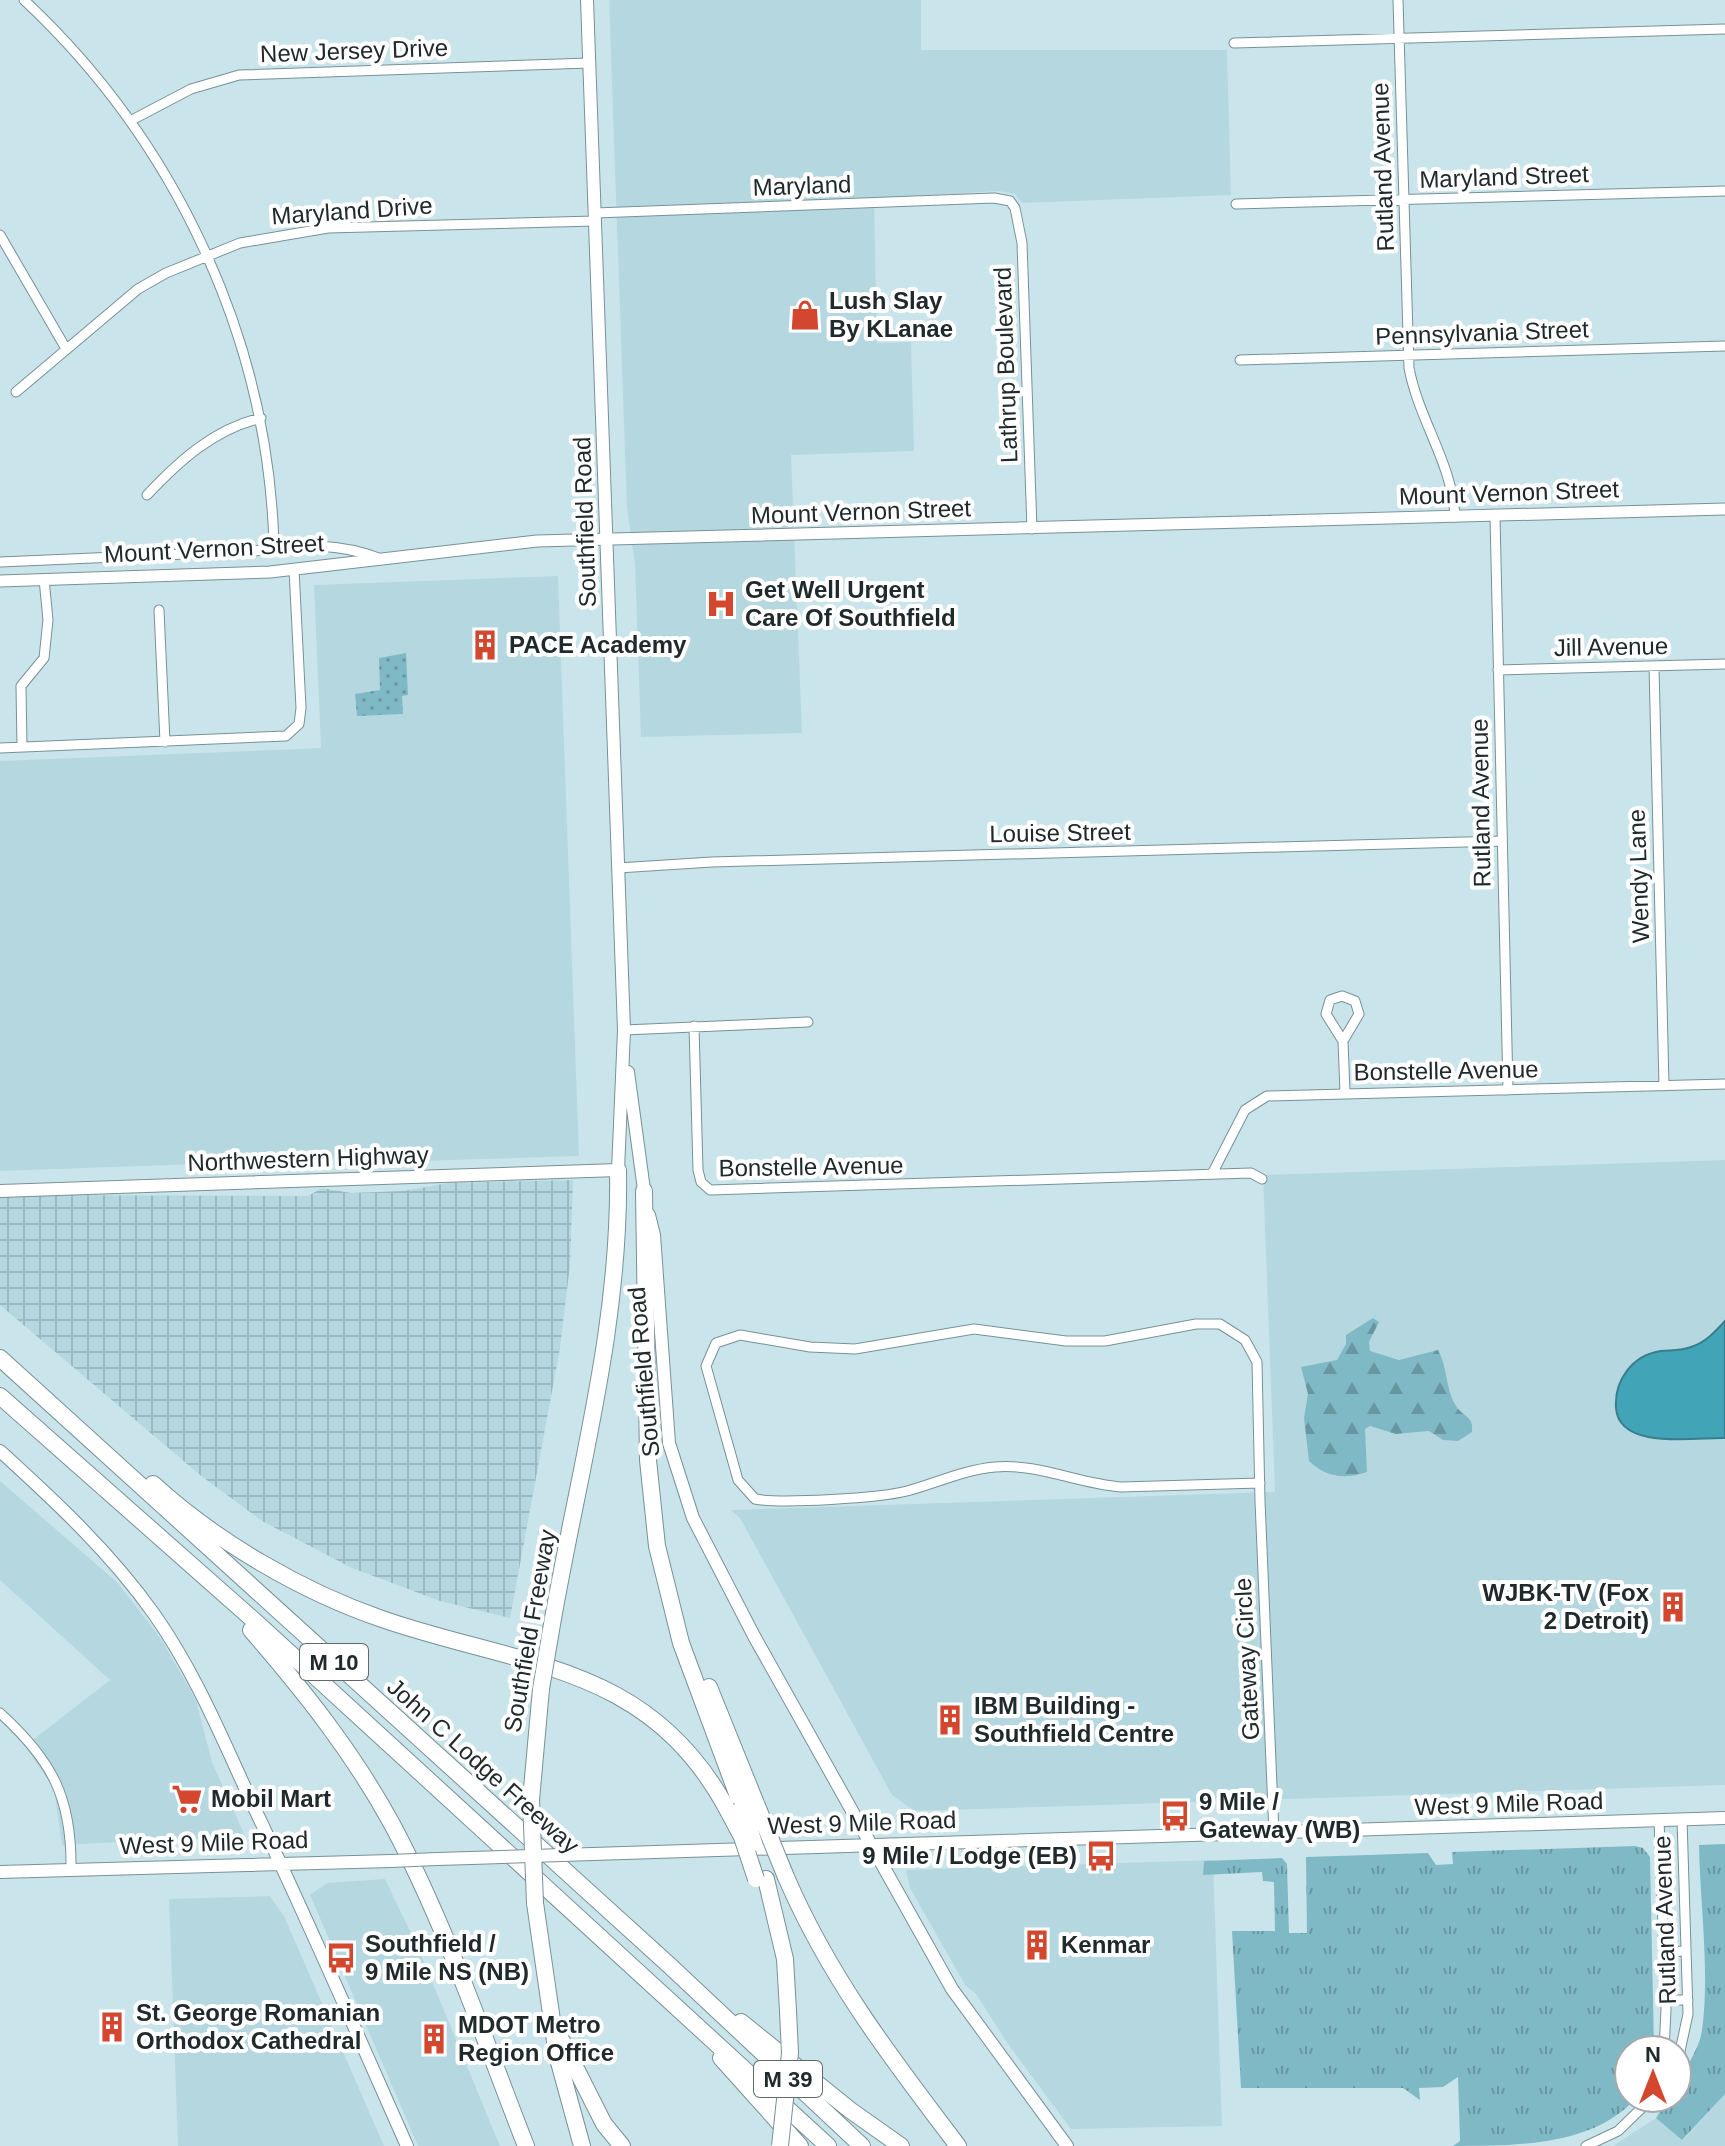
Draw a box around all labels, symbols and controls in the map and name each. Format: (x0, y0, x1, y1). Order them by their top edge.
street label: New Jersey Drive (260, 34, 448, 67)
street label: Rutland Avenue (1366, 82, 1399, 252)
street label: Maryland Street (1419, 160, 1589, 193)
street label: Maryland (752, 170, 852, 201)
street label: Maryland Drive (271, 191, 433, 230)
street label: Lathrup Boulevard (989, 267, 1022, 463)
place label: Lush Slay By KLanae (829, 287, 953, 342)
shop icon: Lush Slay By KLanae (788, 298, 822, 332)
street label: Pennsylvania Street (1375, 315, 1589, 350)
street label: Southfield Road (568, 436, 601, 608)
street label: Mount Vernon Street (1399, 475, 1620, 510)
street label: Mount Vernon Street (751, 494, 972, 529)
street label: Mount Vernon Street (103, 529, 325, 568)
place label: Get Well Urgent Care Of Southfield (745, 576, 956, 631)
hospital icon: Get Well Urgent Care Of Southfield (704, 587, 738, 621)
building icon: PACE Academy (468, 628, 502, 662)
place label: PACE Academy (509, 631, 687, 658)
street label: Jill Avenue (1554, 632, 1668, 661)
street label: Rutland Avenue (1466, 718, 1495, 888)
street label: Wendy Lane (1623, 808, 1654, 944)
street label: Louise Street (989, 818, 1131, 847)
street label: Bonstelle Avenue (1353, 1055, 1539, 1086)
street label: Northwestern Highway (187, 1141, 429, 1176)
street label: Bonstelle Avenue (718, 1151, 904, 1182)
street label: Southfield Road (623, 1286, 664, 1458)
street label: Southfield Freeway (498, 1527, 561, 1734)
street label: Gateway Circle (1229, 1577, 1264, 1741)
place label: WJBK-TV (Fox 2 Detroit) (1482, 1579, 1650, 1634)
building icon: WJBK-TV (Fox 2 Detroit) (1656, 1590, 1690, 1624)
road number: M 10 (300, 1644, 368, 1680)
street label: John C Lodge Freeway (382, 1673, 585, 1859)
place label: IBM Building - Southfield Centre (974, 1692, 1174, 1747)
building icon: IBM Building - Southfield Centre (933, 1703, 967, 1737)
supermarket icon: Mobil Mart (170, 1782, 204, 1816)
place label: Mobil Mart (211, 1785, 331, 1812)
street label: West 9 Mile Road (1414, 1787, 1604, 1820)
place label: 9 Mile / Gateway (WB) (1199, 1788, 1360, 1843)
bus stop icon: 9 Mile / Gateway (WB) (1158, 1799, 1192, 1833)
street label: West 9 Mile Road (767, 1806, 957, 1839)
street label: West 9 Mile Road (119, 1826, 309, 1859)
street label: Rutland Avenue (1648, 1835, 1681, 2005)
bus stop icon: 9 Mile / Lodge (EB) (1084, 1839, 1118, 1873)
place label: 9 Mile / Lodge (EB) (862, 1842, 1077, 1869)
building icon: Kenmar (1020, 1928, 1054, 1962)
place label: Southfield / 9 Mile NS (NB) (365, 1930, 529, 1985)
place label: Kenmar (1061, 1931, 1150, 1958)
bus stop icon: Southfield / 9 Mile NS (NB) (324, 1941, 358, 1975)
place label: St. George Romanian Orthodox Cathedral (136, 1999, 380, 2054)
building icon: St. George Romanian Orthodox Cathedral (95, 2010, 129, 2044)
place label: MDOT Metro Region Office (458, 2011, 614, 2066)
building icon: MDOT Metro Region Office (417, 2022, 451, 2056)
north arrow (1613, 2034, 1693, 2114)
text: N (1645, 2042, 1661, 2067)
road number: M 39 (754, 2061, 822, 2097)

